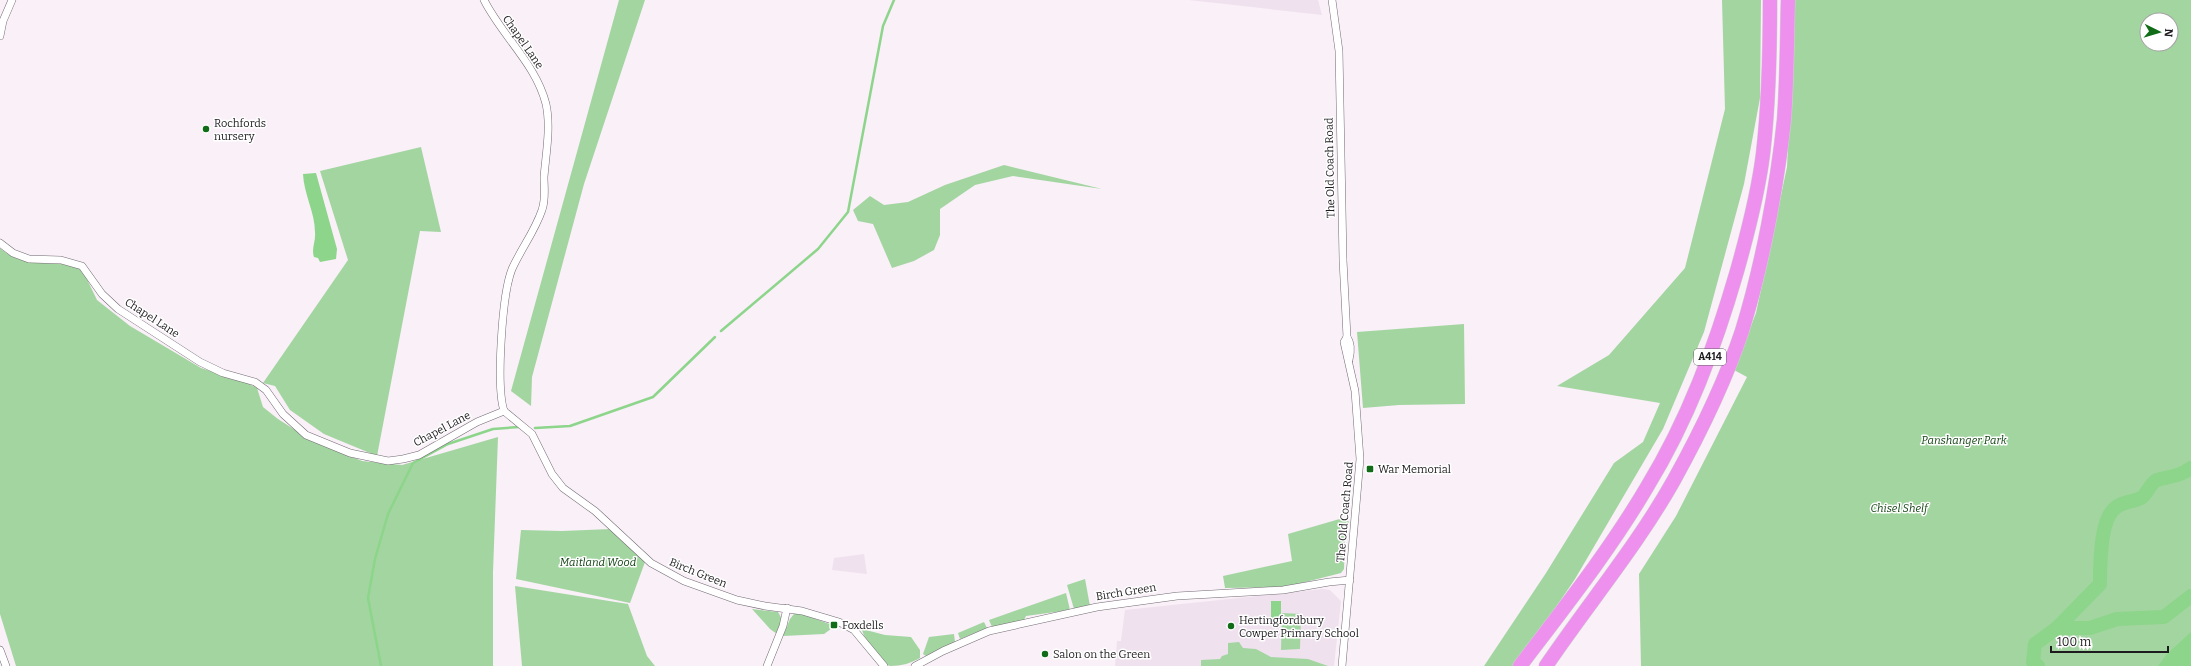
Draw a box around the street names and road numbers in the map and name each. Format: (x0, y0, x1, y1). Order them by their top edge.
street label: Chapel Lane (500, 13, 546, 71)
street label: The Old Coach Road (1323, 117, 1337, 219)
street label: Chapel Lane (122, 296, 182, 340)
road number: A414 (1694, 349, 1726, 365)
street label: Chapel Lane (411, 409, 473, 449)
street label: The Old Coach Road (1334, 461, 1356, 563)
street label: Birch Green (667, 556, 729, 590)
street label: Birch Green (1095, 581, 1157, 603)

